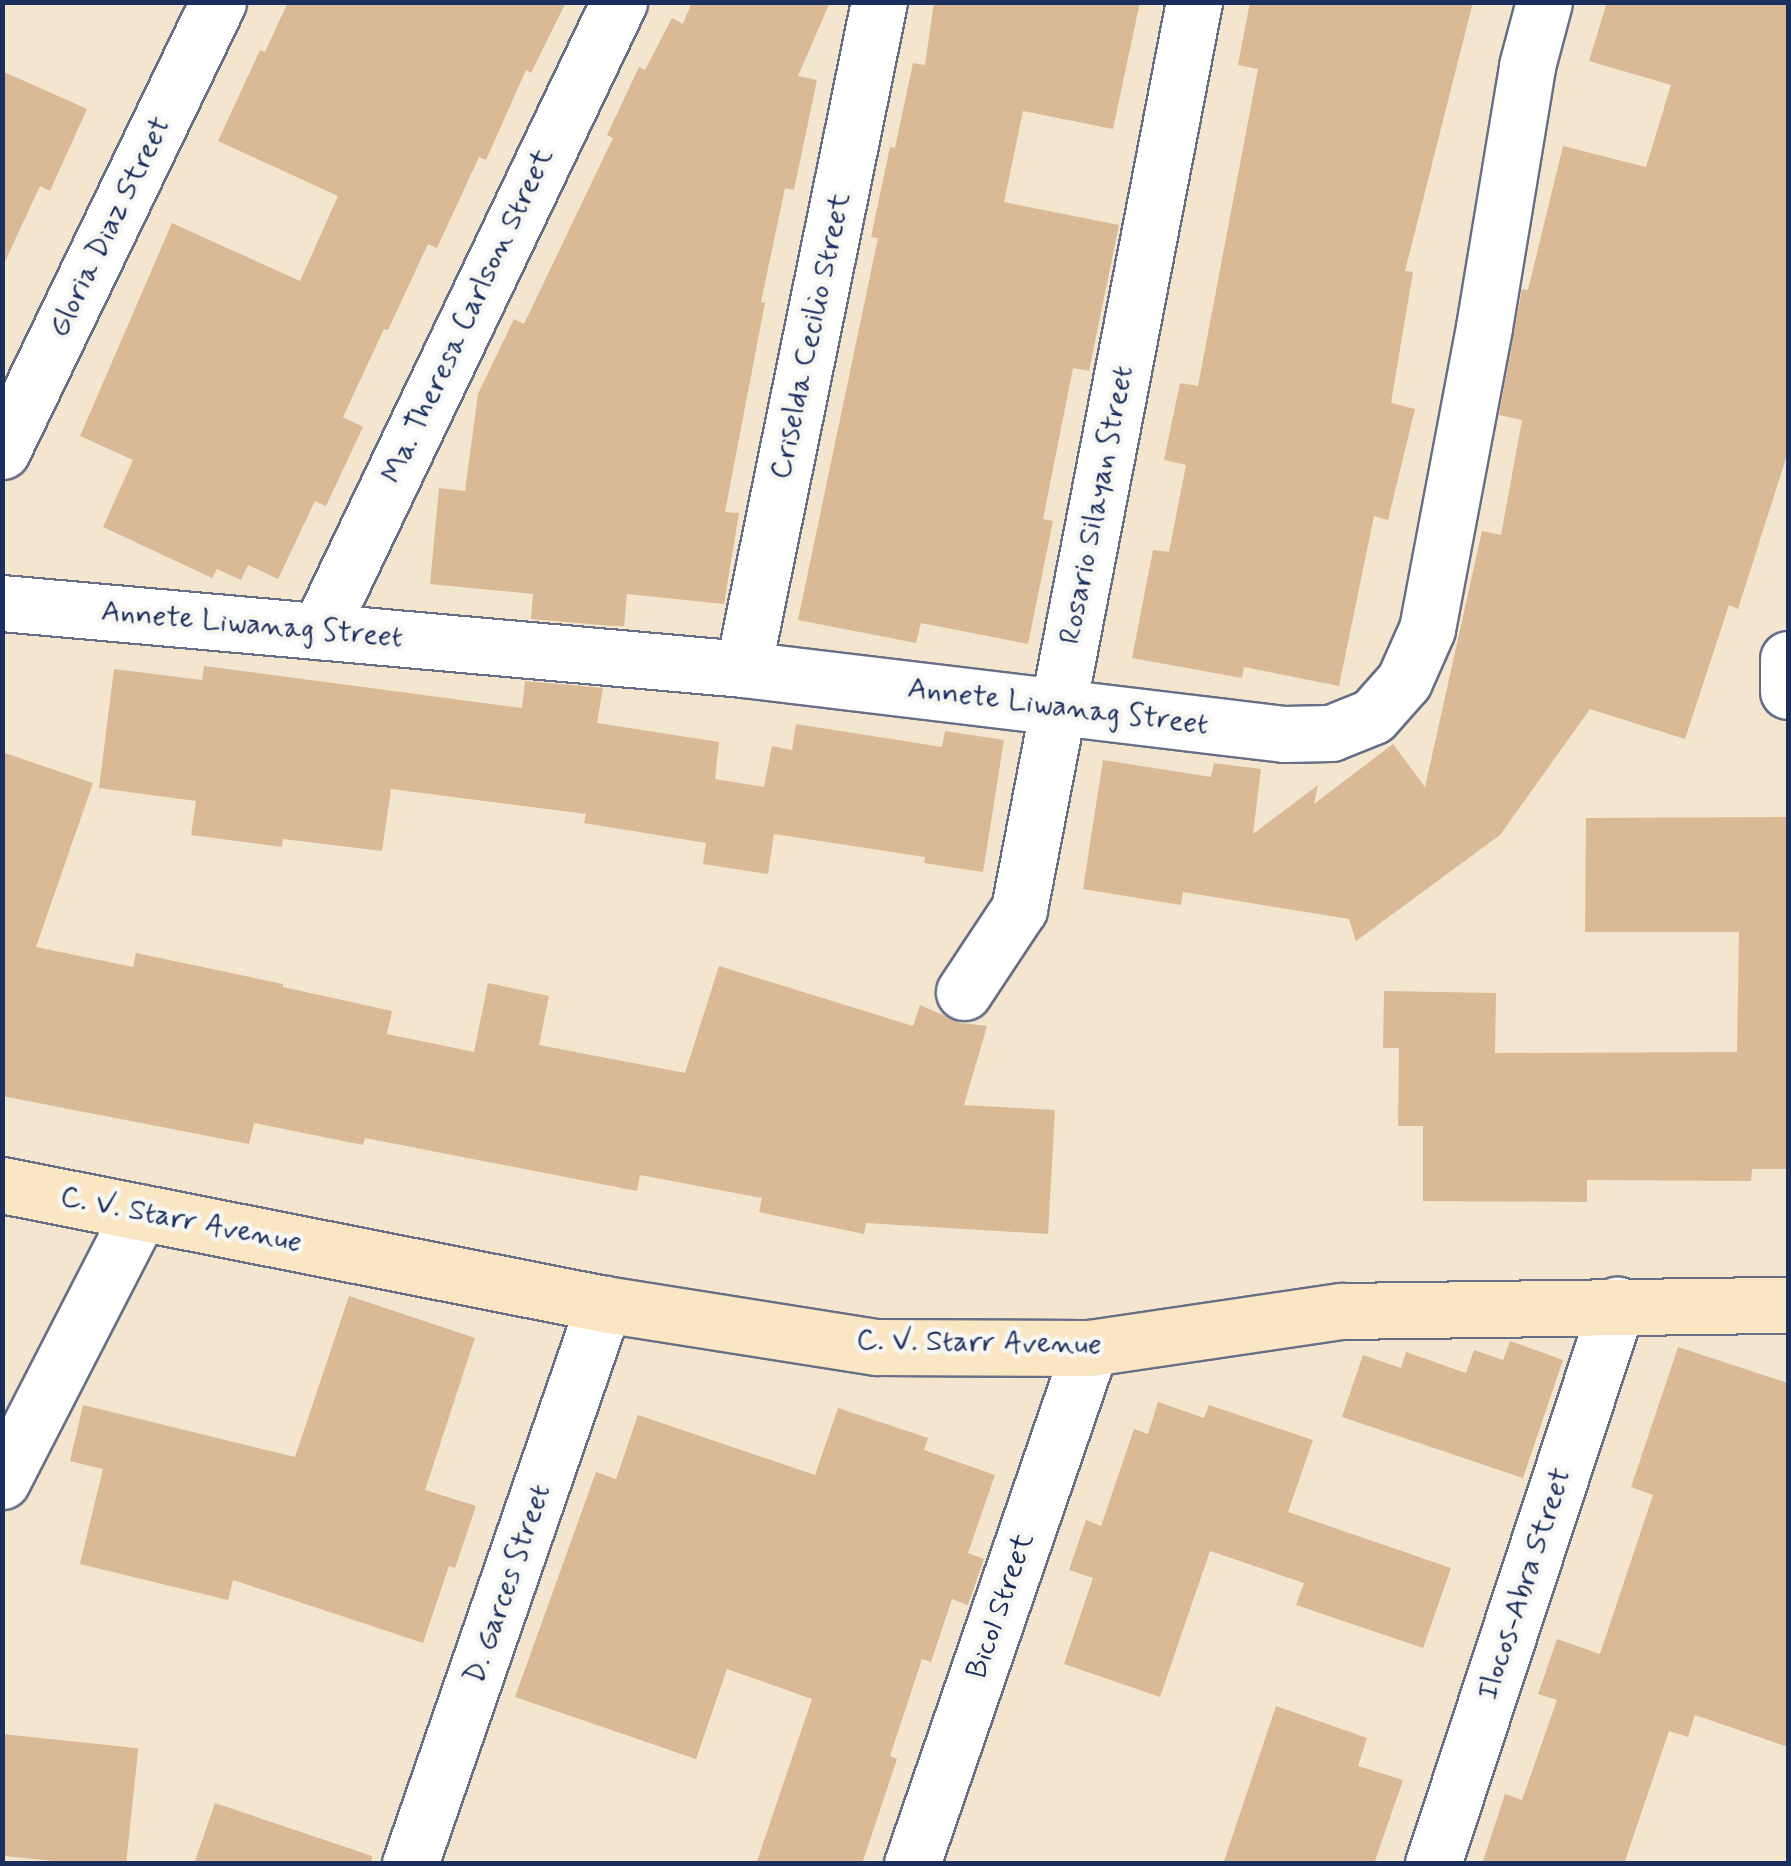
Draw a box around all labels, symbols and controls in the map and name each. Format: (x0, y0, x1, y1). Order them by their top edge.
street label: Gloria Diaz Street (41, 112, 179, 342)
street label: Ma. Theresa Carlson Street (376, 145, 560, 487)
street label: Criselda Cecilio Street (763, 188, 859, 484)
street label: Rosario Silayan Street (1052, 361, 1142, 649)
street label: Annete Liwanag Street (97, 594, 407, 656)
street label: Annete Liwanag Street (903, 670, 1213, 744)
street label: C. V. Starr Avenue (59, 1179, 303, 1261)
street label: C. V. Starr Avenue (858, 1323, 1100, 1363)
street label: Ilocos-Abra Street (1471, 1464, 1579, 1704)
street label: D. Garces Street (456, 1477, 560, 1691)
street label: Bicol Street (959, 1528, 1043, 1684)

